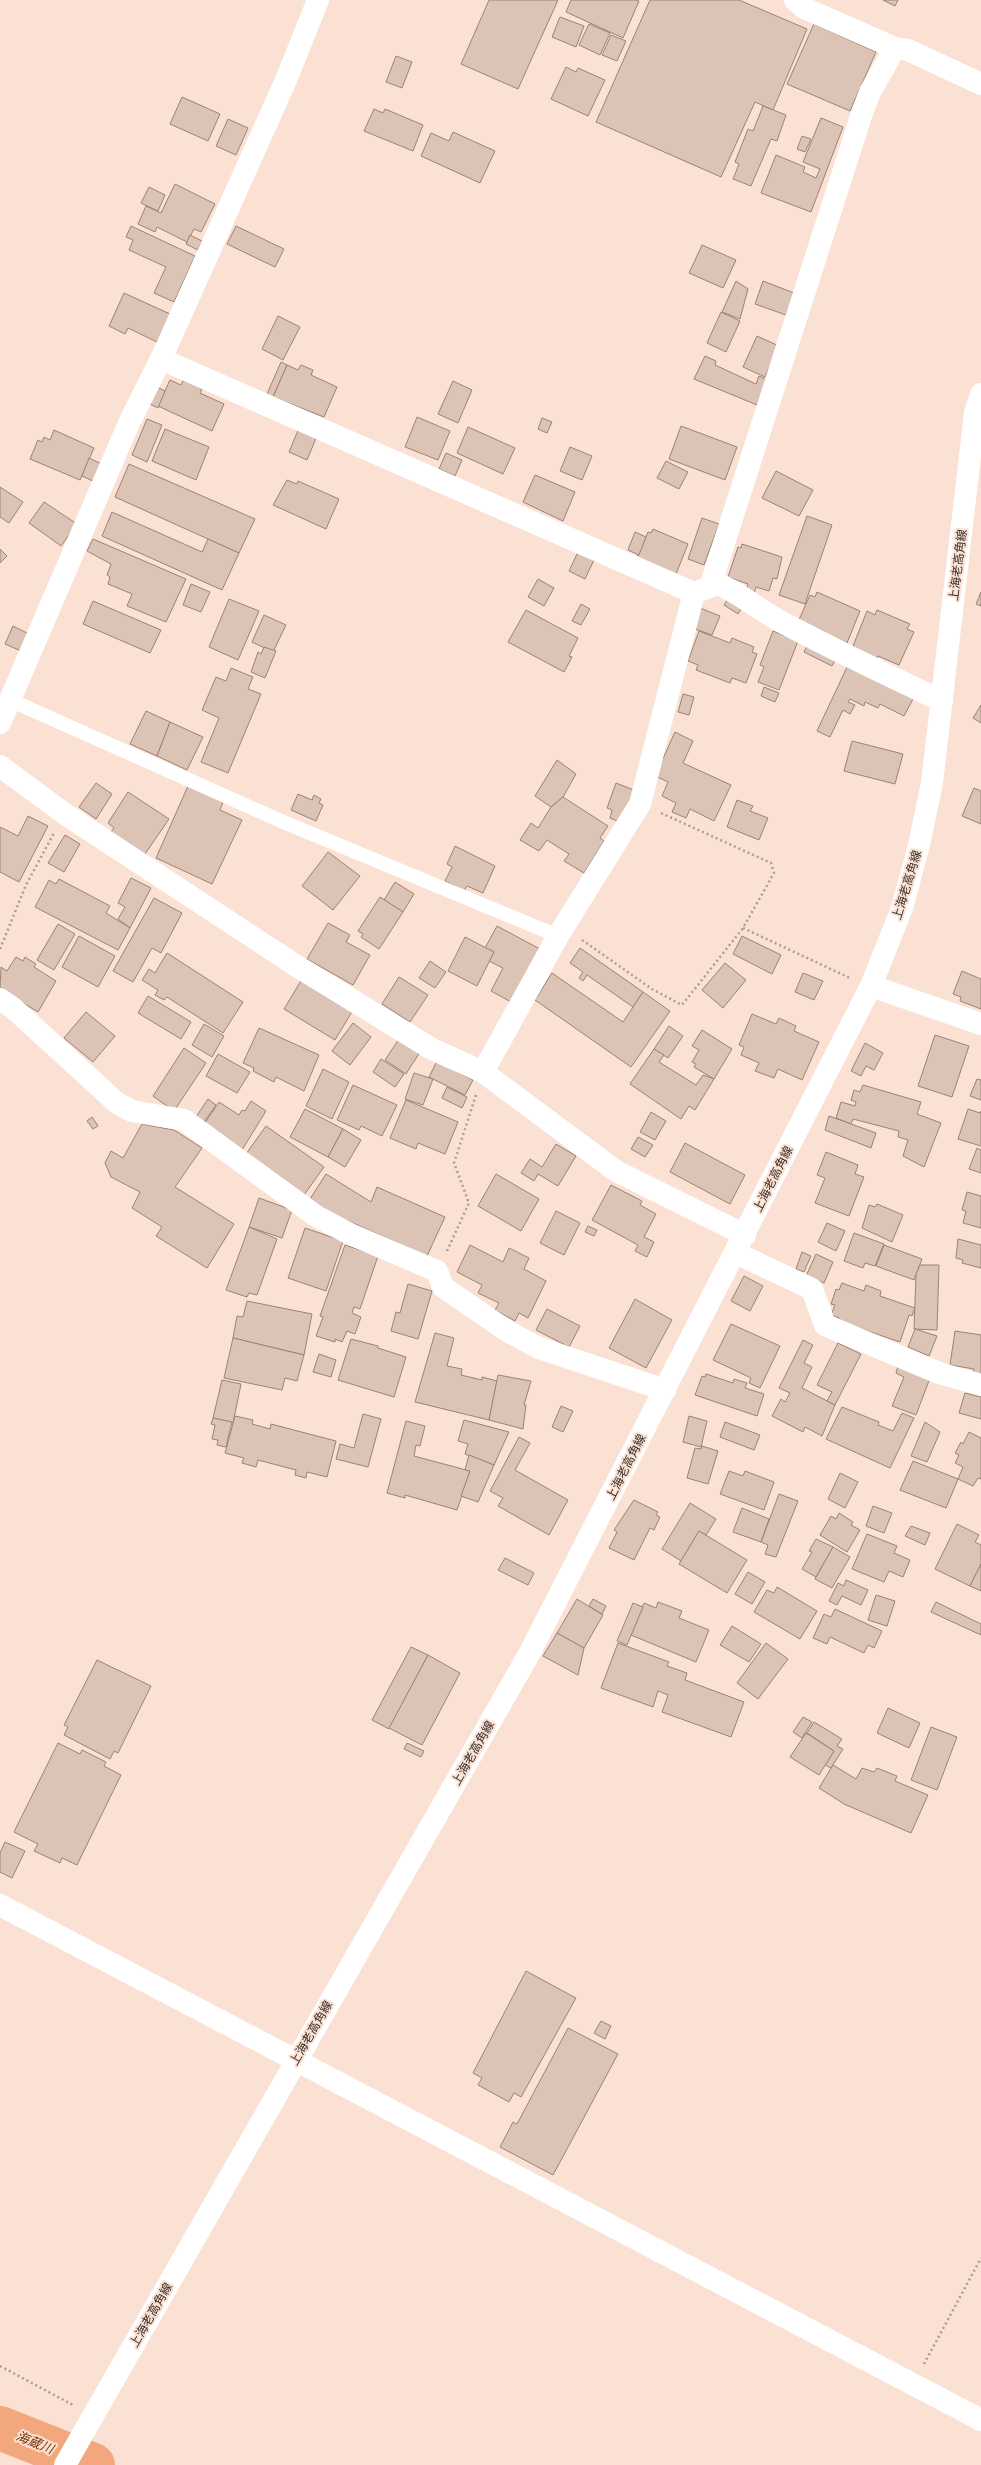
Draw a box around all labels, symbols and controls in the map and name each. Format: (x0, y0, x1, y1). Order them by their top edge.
street label: 上海老高角線 (945, 528, 970, 602)
street label: 上海老高角線 (888, 848, 925, 922)
street label: 上海老高角線 (749, 1143, 796, 1215)
street label: 上海老高角線 (602, 1431, 649, 1503)
street label: 上海老高角線 (447, 1717, 498, 1788)
street label: 上海老高角線 (285, 1997, 336, 2068)
street label: 上海老高角線 (125, 2279, 176, 2350)
water label: 海蔵川 (13, 2426, 58, 2459)

